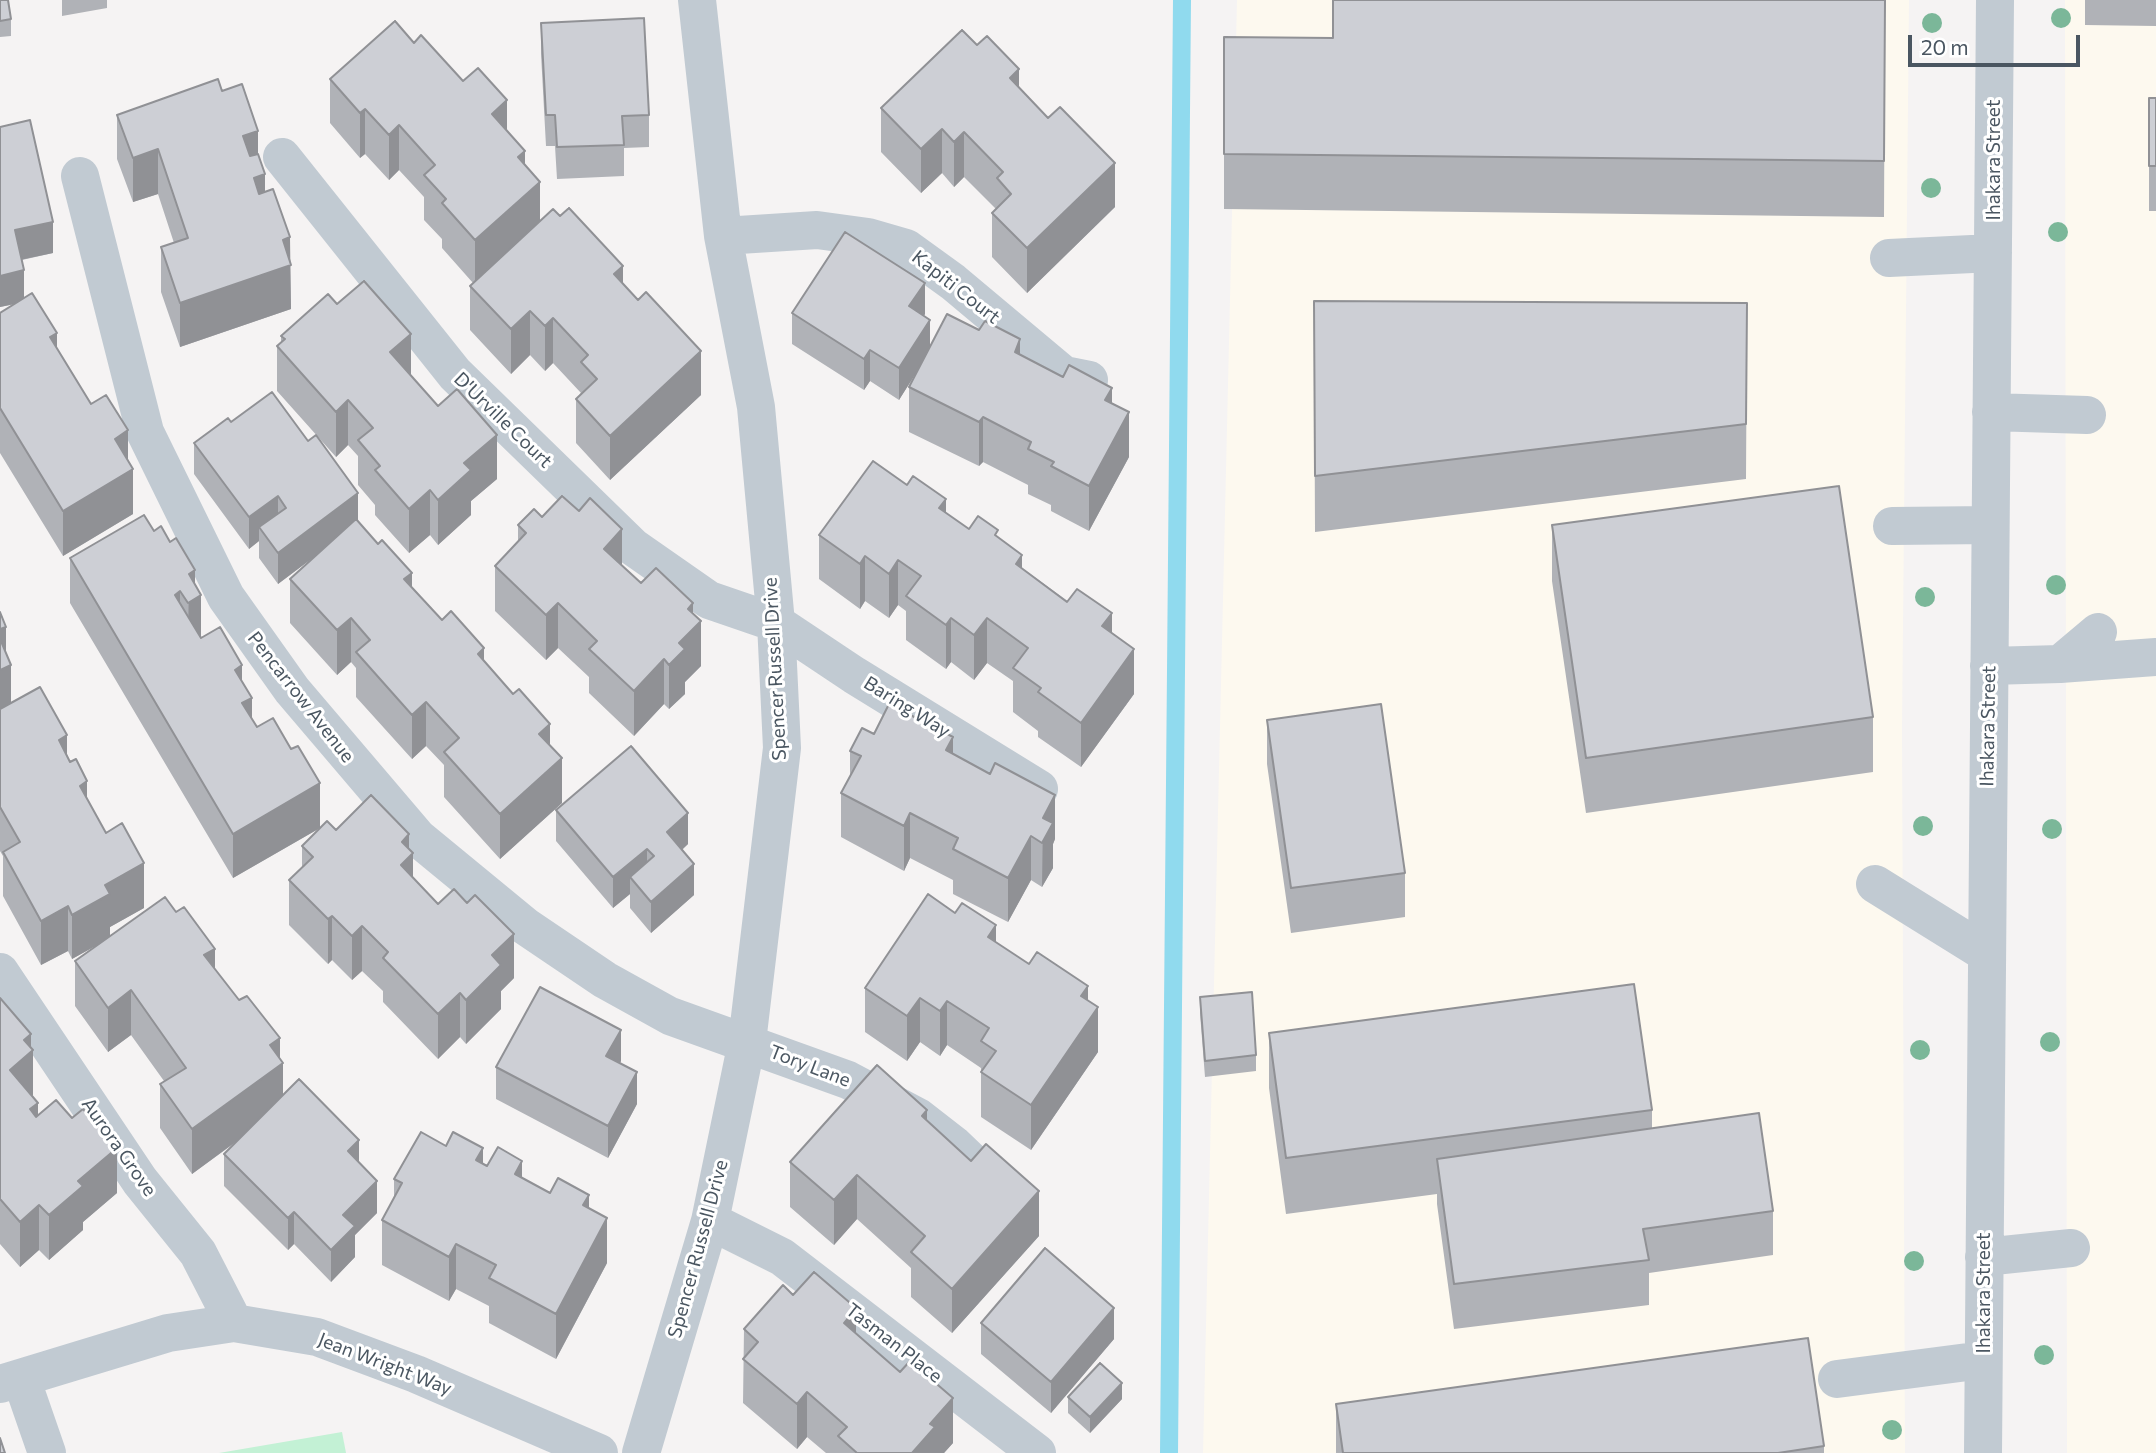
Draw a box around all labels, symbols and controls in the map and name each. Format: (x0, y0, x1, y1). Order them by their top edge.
scale bar (1911, 21, 2082, 65)
text: 20 m (1921, 34, 1969, 59)
street label: Ihakara Street (1983, 99, 2005, 221)
street label: Kapiti Court (907, 246, 1005, 328)
street label: D'Urville Court (449, 367, 557, 473)
street label: Spencer Russell Drive (759, 577, 791, 761)
street label: Pencarrow Avenue (243, 627, 359, 767)
street label: Ihakara Street (1976, 665, 2000, 787)
street label: Baring Way (860, 672, 954, 742)
street label: Tory Lane (766, 1040, 854, 1092)
street label: Aurora Grove (77, 1093, 161, 1201)
street label: Spencer Russell Drive (663, 1157, 733, 1341)
street label: Ihakara Street (1973, 1232, 1995, 1354)
street label: Tasman Place (841, 1298, 947, 1388)
street label: Jean Wright Way (315, 1328, 455, 1400)

